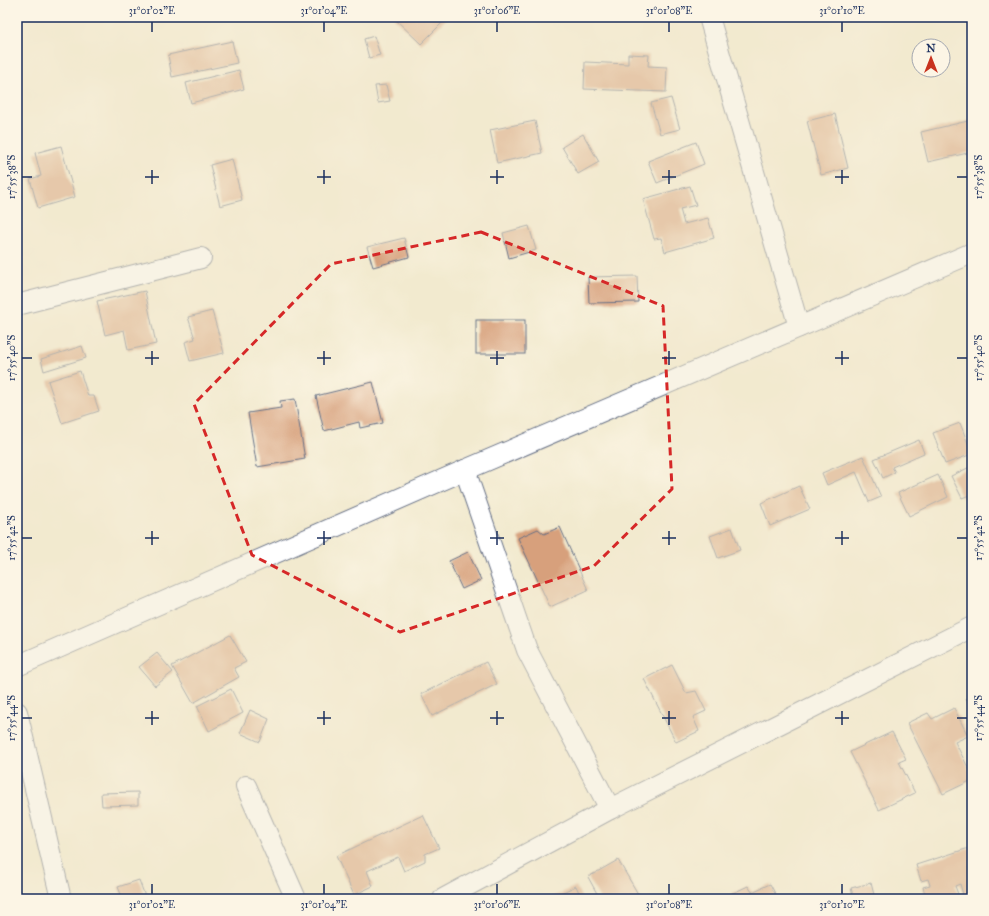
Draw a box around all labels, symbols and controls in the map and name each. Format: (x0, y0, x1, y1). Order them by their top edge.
text: 31°01'02"E (129, 5, 175, 17)
text: 31°01'04"E (301, 5, 347, 17)
text: 31°01'06"E (474, 5, 520, 17)
text: 31°01'08"E (646, 5, 692, 17)
text: 31°01'10"E (819, 5, 865, 17)
north arrow (911, 38, 951, 78)
text: N (926, 42, 936, 55)
text: 17°55'38"S (6, 155, 18, 199)
text: 17°55'38"S (973, 155, 985, 199)
text: 17°55'40"S (6, 335, 18, 381)
text: 17°55'40"S (973, 335, 985, 381)
text: 17°55'42"S (6, 515, 18, 561)
text: 17°55'42"S (973, 515, 985, 561)
text: 17°55'44"S (6, 695, 18, 741)
text: 17°55'44"S (973, 695, 985, 741)
text: 31°01'02"E (129, 899, 175, 911)
text: 31°01'04"E (301, 899, 347, 911)
text: 31°01'06"E (474, 899, 520, 911)
text: 31°01'08"E (646, 899, 692, 911)
text: 31°01'10"E (819, 899, 865, 911)

